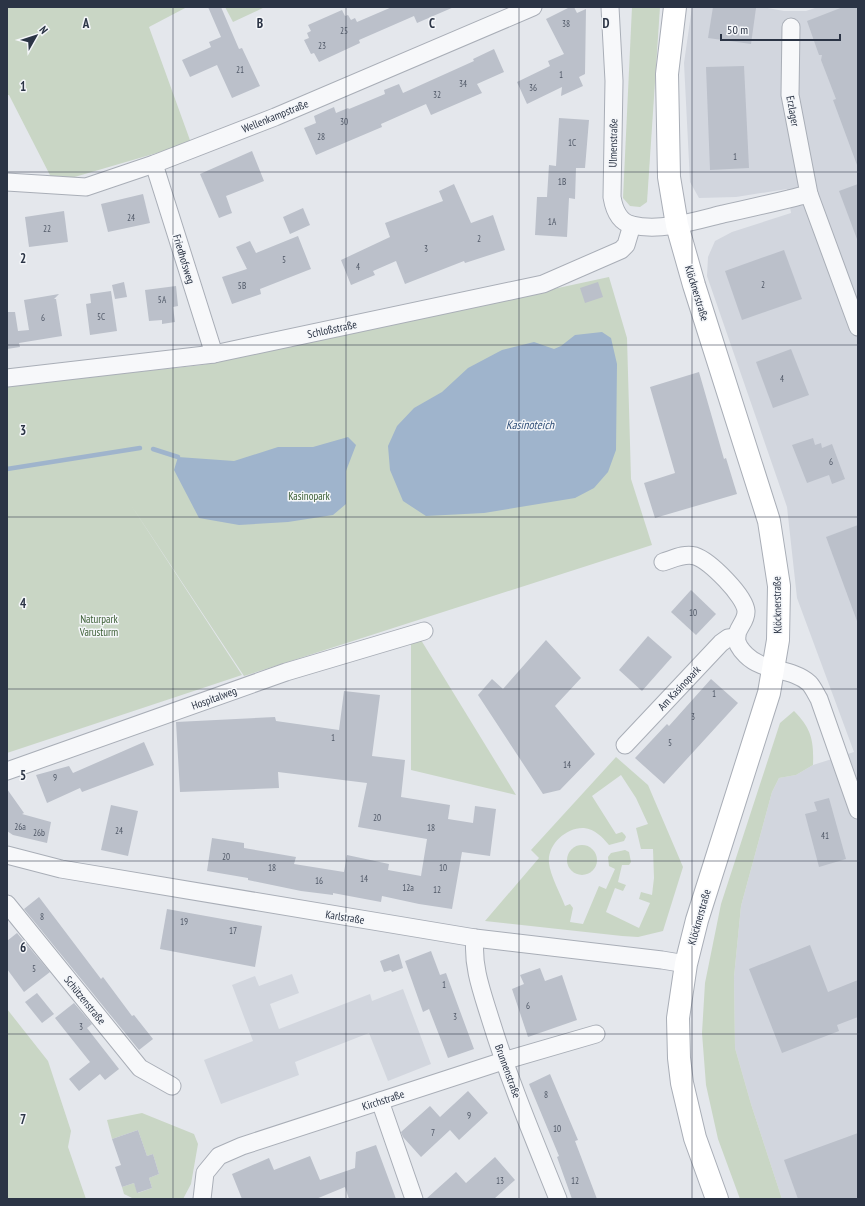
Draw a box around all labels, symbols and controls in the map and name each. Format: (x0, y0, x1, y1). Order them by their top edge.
text: A (82, 15, 90, 32)
text: B (257, 15, 263, 32)
text: C (429, 15, 435, 32)
text: D (603, 15, 610, 32)
north arrow (16, 16, 56, 56)
scale bar (721, 16, 840, 42)
house number: 38 (562, 18, 570, 29)
text: 50 m (727, 22, 748, 37)
text: N (36, 23, 51, 36)
house number: 25 (340, 25, 348, 36)
house number: 23 (318, 40, 326, 51)
house number: 21 (236, 64, 244, 75)
house number: 1 (559, 69, 563, 80)
text: 1 (20, 78, 26, 95)
house number: 34 (459, 78, 467, 89)
house number: 36 (529, 82, 537, 93)
house number: 32 (433, 89, 441, 100)
street label: Erzlager (783, 95, 803, 127)
street label: Wellenkampstraße (240, 96, 311, 136)
house number: 30 (340, 116, 348, 127)
street label: Ulmenstraße (606, 118, 620, 168)
house number: 28 (317, 131, 325, 142)
house number: 1C (568, 137, 576, 148)
house number: 1 (733, 151, 737, 162)
house number: 1B (558, 176, 566, 187)
house number: 24 (127, 212, 135, 223)
house number: 1A (548, 216, 557, 227)
house number: 22 (43, 223, 51, 234)
street label: Friedhofsweg (170, 233, 198, 286)
house number: 2 (477, 233, 481, 244)
house number: 3 (424, 243, 428, 254)
text: 2 (20, 250, 26, 267)
house number: 5 (282, 254, 286, 265)
house number: 4 (356, 261, 360, 272)
street label: Klöcknerstraße (682, 264, 712, 323)
house number: 2 (761, 279, 765, 290)
house number: 5B (238, 280, 246, 291)
house number: 5A (158, 294, 167, 305)
house number: 5C (97, 311, 105, 322)
house number: 6 (41, 312, 45, 323)
street label: Schloßstraße (306, 317, 358, 341)
house number: 4 (780, 373, 784, 384)
water label: Kasinoteich (506, 417, 555, 432)
text: 3 (20, 422, 26, 439)
house number: 6 (829, 456, 833, 467)
park label: Kasinopark (288, 489, 331, 503)
street label: Klöcknerstraße (769, 576, 784, 634)
text: 4 (20, 595, 27, 612)
house number: 10 (689, 607, 697, 618)
park label: Naturpark Varusturm (79, 612, 119, 639)
street label: Am Kasinopark (655, 662, 704, 713)
street label: Hospitalweg (189, 683, 239, 713)
house number: 1 (712, 688, 716, 699)
house number: 3 (691, 711, 695, 722)
house number: 1 (331, 732, 335, 743)
house number: 5 (668, 737, 672, 748)
house number: 14 (563, 759, 571, 770)
text: 5 (20, 767, 26, 784)
house number: 9 (53, 772, 57, 783)
house number: 20 (373, 812, 381, 823)
house number: 26a (14, 821, 26, 832)
house number: 18 (427, 822, 435, 833)
house number: 24 (115, 825, 123, 836)
house number: 26b (33, 827, 45, 838)
house number: 41 (821, 830, 829, 841)
house number: 20 (222, 851, 230, 862)
house number: 18 (268, 862, 276, 873)
house number: 10 (439, 862, 447, 873)
house number: 14 (360, 873, 368, 884)
house number: 16 (315, 875, 323, 886)
house number: 12a (402, 882, 414, 893)
house number: 12 (433, 884, 441, 895)
street label: Klöcknerstraße (684, 887, 714, 947)
street label: Karlstraße (325, 907, 366, 927)
house number: 8 (40, 911, 44, 922)
house number: 19 (180, 916, 188, 927)
house number: 17 (229, 925, 237, 936)
text: 6 (20, 939, 26, 956)
house number: 5 (32, 963, 36, 974)
street label: Schützenstraße (61, 973, 109, 1028)
house number: 1 (442, 979, 446, 990)
house number: 6 (526, 1000, 530, 1011)
house number: 3 (453, 1011, 457, 1022)
house number: 3 (79, 1021, 83, 1032)
street label: Brunnenstraße (492, 1042, 524, 1100)
street label: Kirchstraße (360, 1086, 406, 1113)
house number: 8 (544, 1089, 548, 1100)
house number: 9 (467, 1110, 471, 1121)
text: 7 (20, 1111, 26, 1128)
house number: 10 (553, 1123, 561, 1134)
house number: 7 (431, 1127, 435, 1138)
house number: 13 (496, 1175, 504, 1186)
house number: 12 (571, 1175, 579, 1186)

